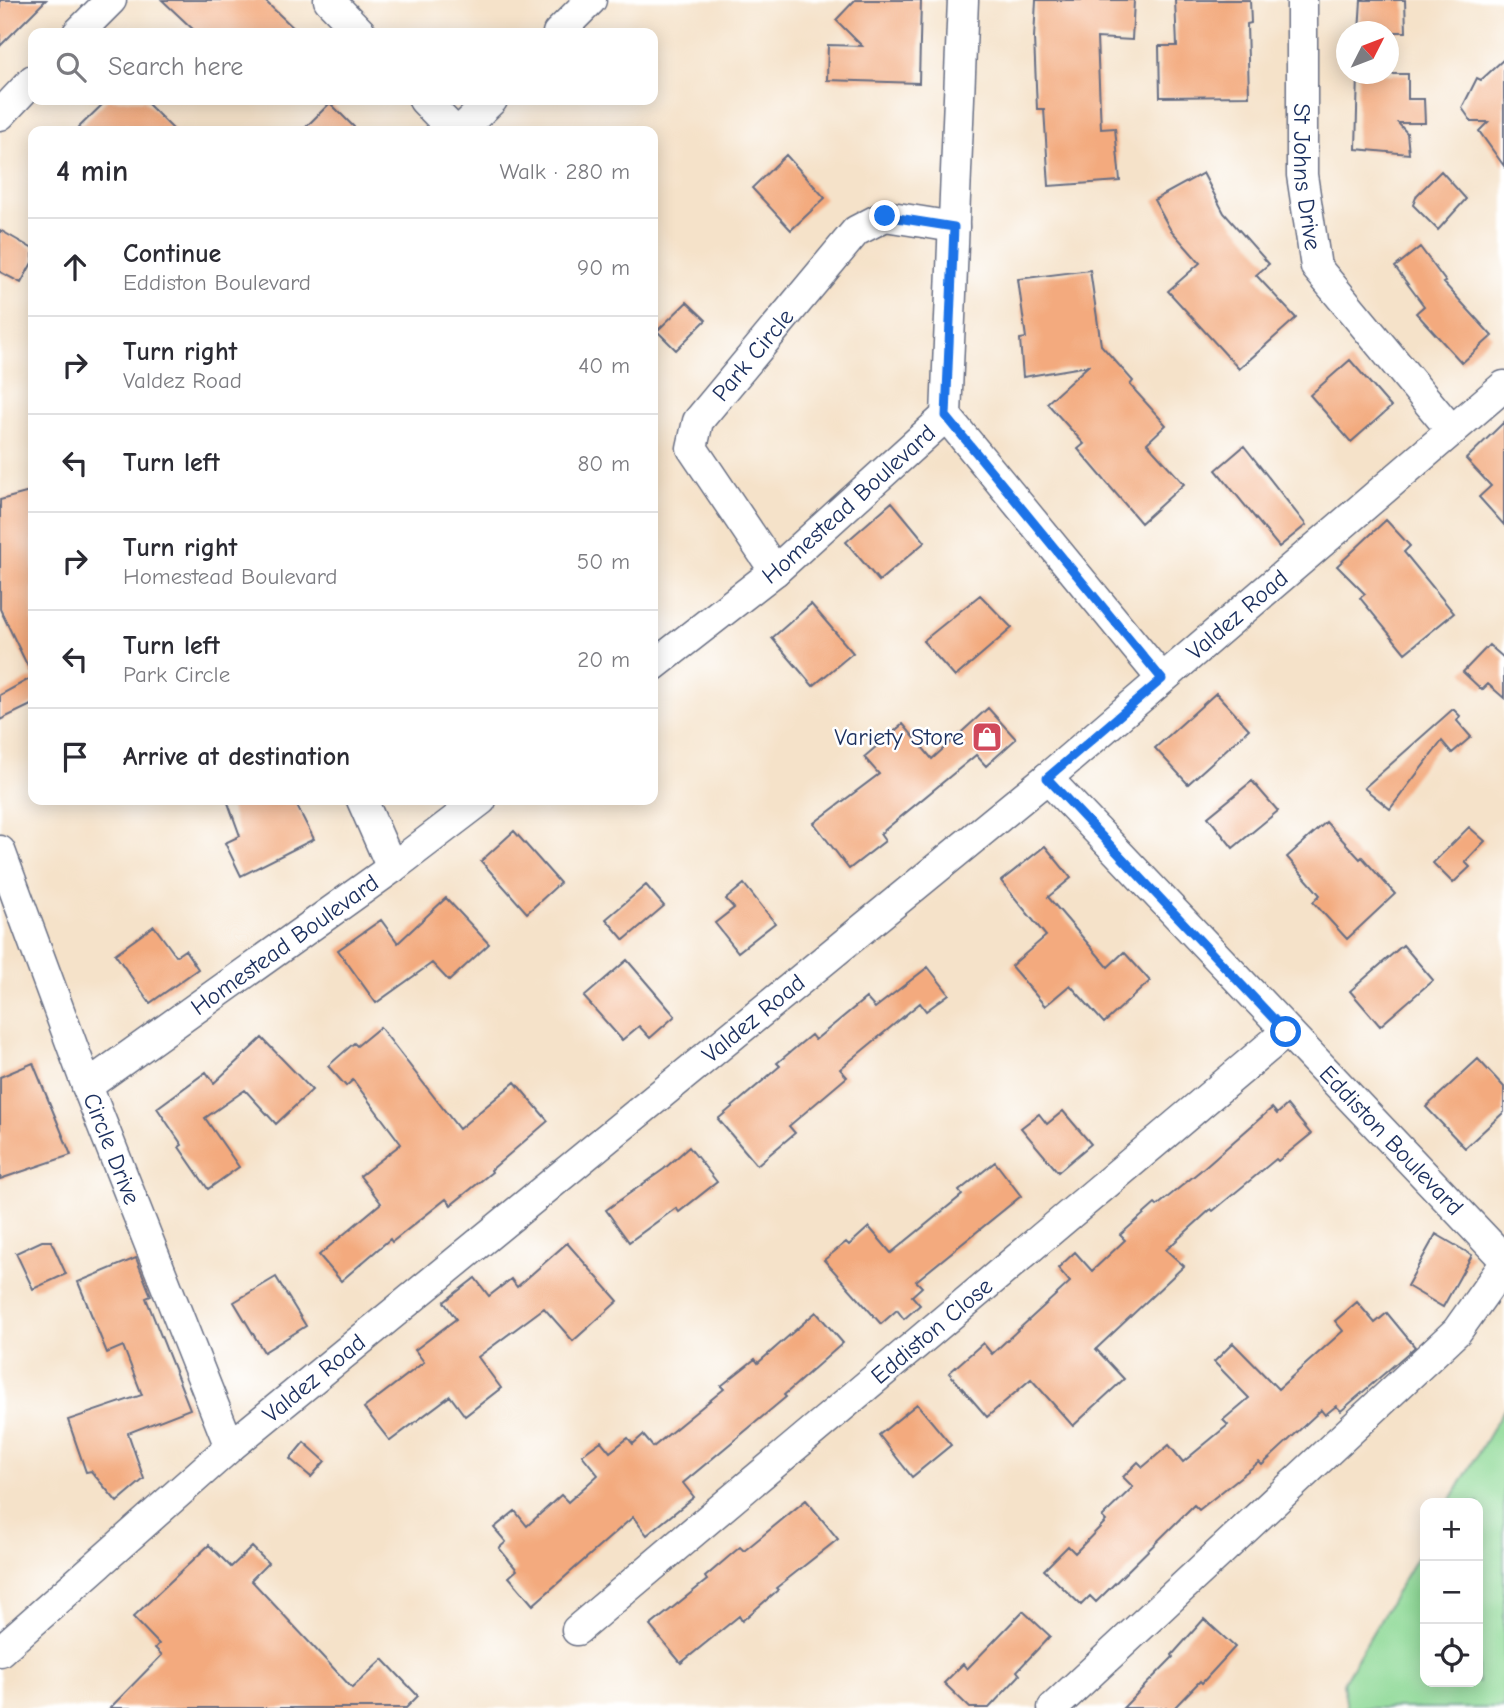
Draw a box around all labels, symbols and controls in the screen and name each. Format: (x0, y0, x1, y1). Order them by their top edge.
north arrow (1336, 21, 1399, 84)
search box (28, 28, 658, 105)
icon: search (52, 48, 90, 86)
text: Search here (108, 52, 243, 82)
street label: St Johns Drive (1288, 103, 1327, 252)
text: 4 min (56, 154, 128, 189)
text: Walk · 280 m (500, 158, 630, 185)
route end (869, 200, 900, 231)
text: Continue (123, 239, 221, 269)
icon: ahead (56, 248, 94, 286)
text: 90 m (577, 254, 630, 281)
text: Eddiston Boulevard (123, 269, 311, 296)
street label: Park Circle (706, 303, 799, 407)
text: Turn right (123, 337, 237, 367)
icon: right (56, 346, 94, 384)
text: 40 m (578, 352, 630, 379)
text: Valdez Road (123, 367, 242, 394)
street label: Homestead Boulevard (756, 419, 941, 590)
icon: left (56, 444, 94, 482)
text: Turn left (123, 448, 220, 478)
text: 80 m (577, 450, 630, 477)
text: Turn right (123, 533, 237, 563)
icon: right (56, 542, 94, 580)
text: 50 m (577, 548, 630, 575)
text: Homestead Boulevard (123, 563, 337, 590)
street label: Valdez Road (1181, 564, 1293, 666)
text: Turn left (123, 631, 220, 661)
icon: left (56, 640, 94, 678)
text: 20 m (577, 646, 630, 673)
text: Park Circle (123, 661, 230, 688)
shop icon: Variety Store (970, 720, 1004, 754)
place label: Variety Store (834, 723, 964, 751)
icon: arrive (56, 738, 94, 776)
text: Arrive at destination (123, 742, 350, 772)
street label: Homestead Boulevard (185, 868, 384, 1021)
street label: Valdez Road (697, 968, 810, 1069)
route start (1270, 1016, 1301, 1047)
street label: Eddiston Boulevard (1314, 1060, 1469, 1221)
street label: Circle Drive (77, 1089, 146, 1209)
street label: Eddiston Close (865, 1272, 998, 1390)
street label: Valdez Road (257, 1328, 371, 1428)
map controls (1420, 1498, 1483, 1687)
button: + (1420, 1498, 1483, 1561)
button: − (1420, 1561, 1483, 1624)
button: locate (1420, 1624, 1483, 1687)

